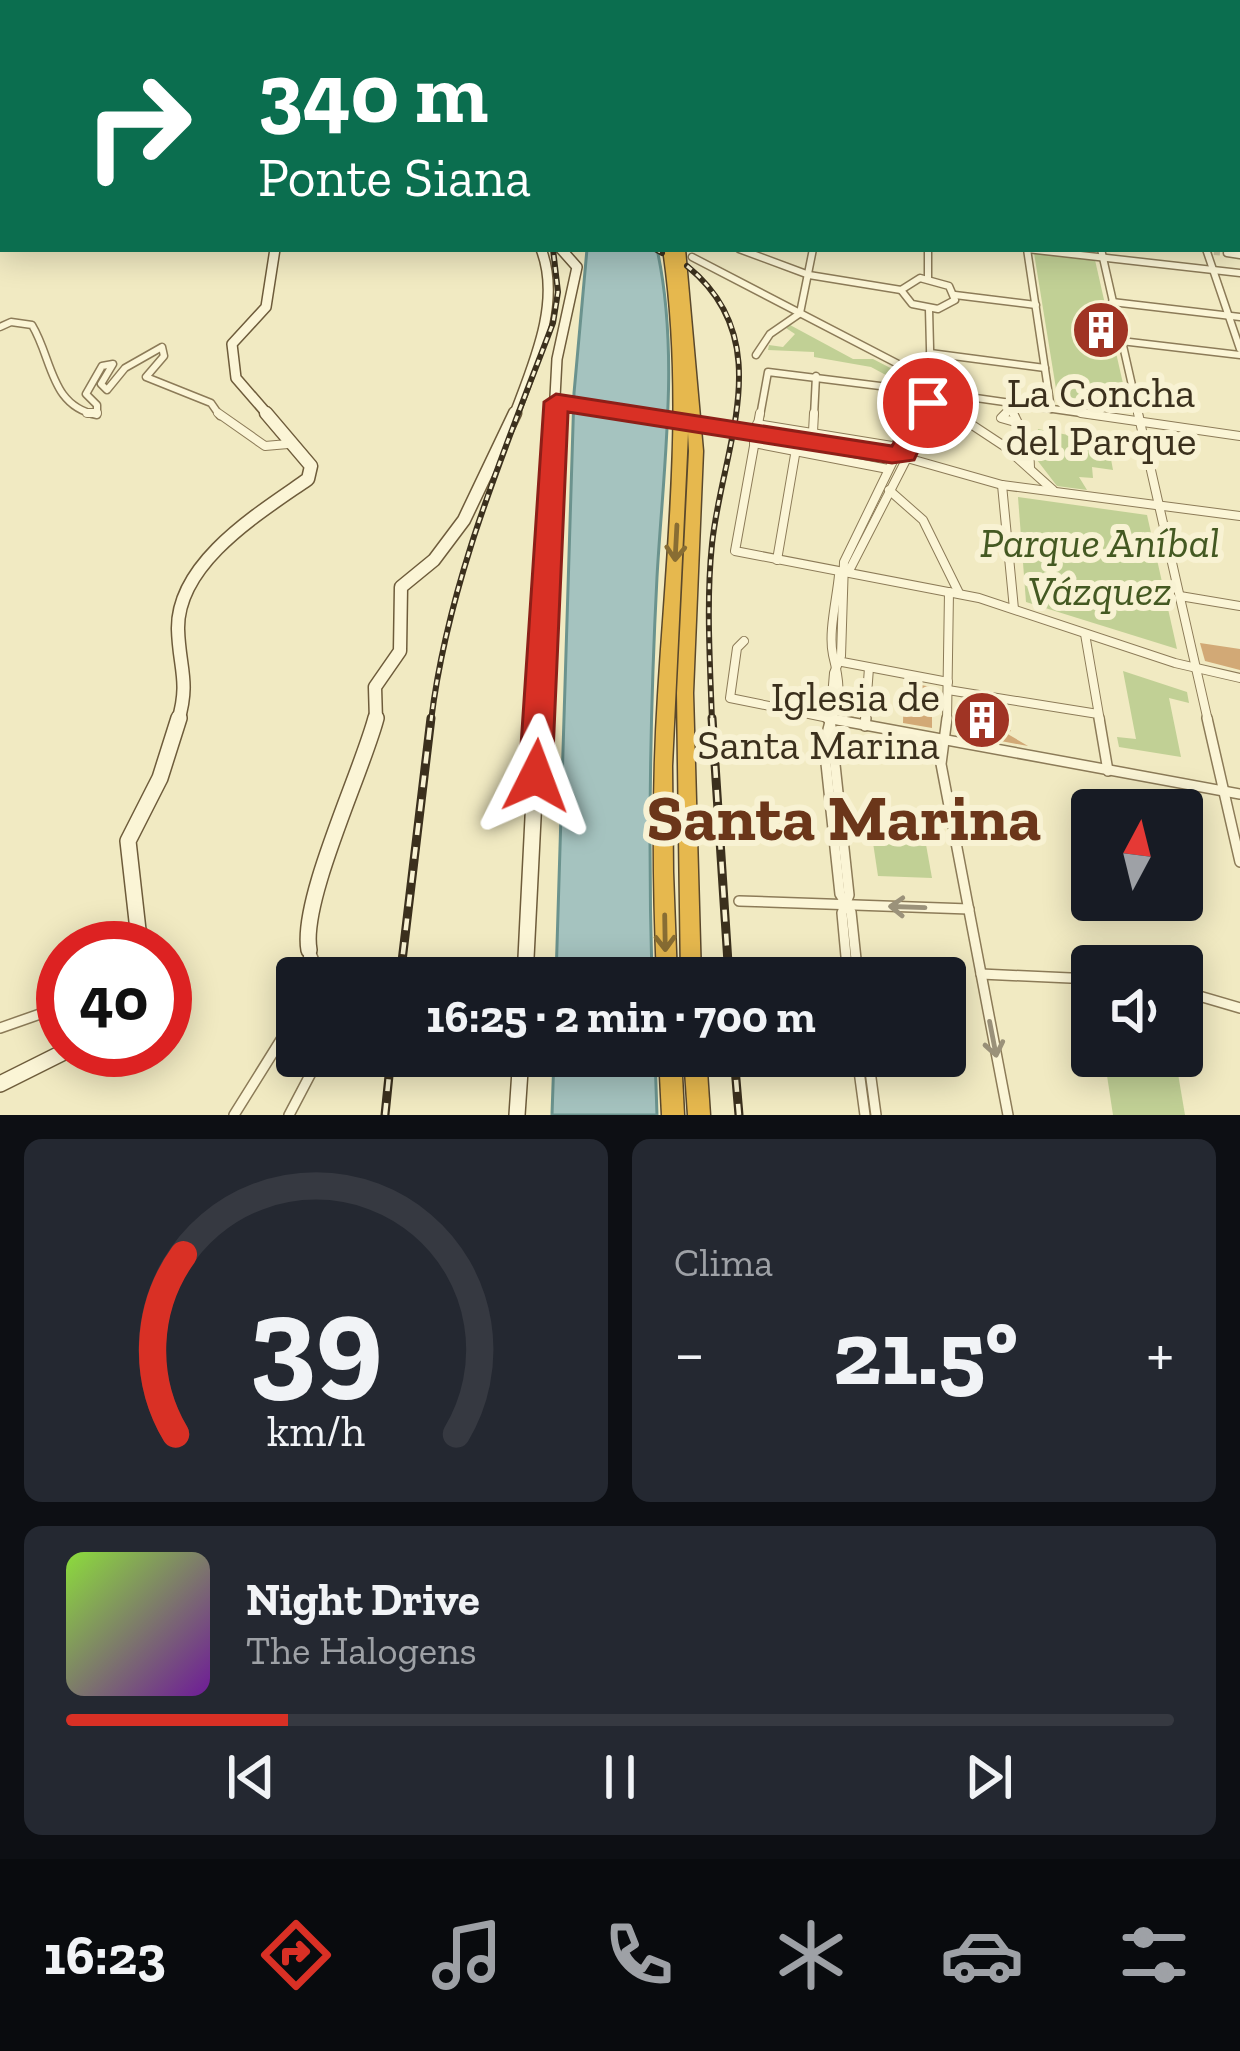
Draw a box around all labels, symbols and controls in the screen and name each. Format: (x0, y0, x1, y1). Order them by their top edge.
text: 340 m (258, 43, 488, 144)
icon: right (60, 48, 216, 204)
text: Ponte Siana (258, 145, 531, 210)
building icon: La Concha del Parque (1070, 299, 1132, 361)
pin (877, 352, 979, 454)
place label: La Concha del Parque (1005, 367, 1197, 466)
icon: arrive (895, 370, 961, 436)
park label: Parque Aníbal Vázquez (980, 517, 1220, 616)
one-way arrow (664, 523, 687, 562)
place label: Iglesia de Santa Marina (697, 671, 940, 770)
building icon: Iglesia de Santa Marina (951, 689, 1013, 751)
position arrow (473, 713, 599, 839)
district label: Santa Marina (647, 778, 1041, 857)
north arrow (1071, 789, 1203, 921)
map controls (1071, 789, 1203, 1077)
one-way arrow (888, 895, 927, 918)
one-way arrow (654, 913, 677, 952)
speed limit sign: 40 (36, 921, 192, 1077)
button: sound (1071, 945, 1203, 1077)
text: 16:25 · 2 min · 700 m (426, 990, 816, 1044)
one-way arrow (983, 1019, 1005, 1058)
text: Clima (674, 1239, 773, 1286)
text: 39 (249, 1265, 383, 1415)
text: 21.5° (833, 1299, 1018, 1407)
text: − (674, 1314, 705, 1393)
text: + (1146, 1314, 1174, 1393)
text: km/h (267, 1405, 365, 1456)
text: Night Drive (246, 1573, 480, 1627)
text: The Halogens (246, 1627, 477, 1674)
icon: previous (218, 1744, 284, 1810)
icon: pause (587, 1744, 653, 1810)
icon: next (956, 1744, 1022, 1810)
icon: directions (254, 1913, 338, 1997)
icon: music (425, 1913, 509, 1997)
icon: phone (597, 1913, 681, 1997)
icon: climate (769, 1913, 853, 1997)
icon: car (940, 1913, 1024, 1997)
icon: filters (1112, 1913, 1196, 1997)
text: 16:23 (44, 1923, 166, 1988)

